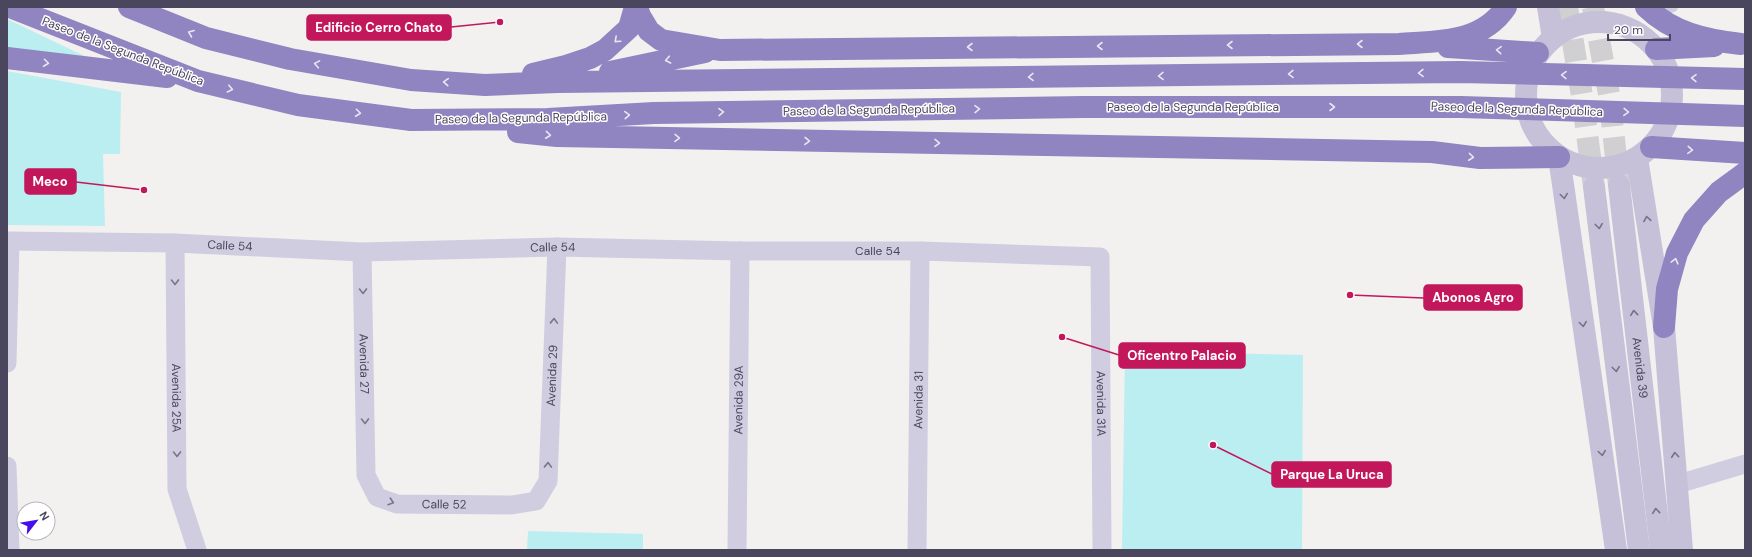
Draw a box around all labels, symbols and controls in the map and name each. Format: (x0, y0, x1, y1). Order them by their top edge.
street label: Paseo de la Segunda República (40, 13, 206, 89)
callout: Edificio Cerro Chato (307, 15, 451, 40)
scale bar (1608, 16, 1670, 42)
text: Edificio Cerro Chato (315, 19, 443, 36)
text: 20 m (1614, 22, 1643, 38)
one-way arrow (188, 29, 195, 37)
one-way arrow (614, 35, 621, 42)
one-way arrow (1357, 40, 1363, 48)
one-way arrow (1227, 41, 1233, 49)
one-way arrow (1097, 42, 1103, 50)
one-way arrow (967, 43, 973, 52)
one-way arrow (1496, 46, 1502, 54)
one-way arrow (665, 55, 671, 64)
one-way arrow (43, 58, 49, 67)
one-way arrow (314, 60, 321, 69)
one-way arrow (1418, 69, 1424, 77)
one-way arrow (1288, 70, 1294, 78)
one-way arrow (1561, 71, 1567, 79)
one-way arrow (1158, 72, 1164, 80)
one-way arrow (1028, 73, 1034, 81)
one-way arrow (1691, 74, 1697, 82)
one-way arrow (443, 78, 449, 87)
one-way arrow (227, 84, 233, 92)
street label: Paseo de la Segunda República (1431, 98, 1603, 120)
street label: Paseo de la Segunda República (1107, 99, 1279, 115)
street label: Paseo de la Segunda República (783, 100, 955, 120)
one-way arrow (1329, 103, 1335, 111)
one-way arrow (974, 105, 980, 113)
one-way arrow (355, 108, 361, 117)
street label: Paseo de la Segunda República (435, 108, 607, 128)
one-way arrow (718, 108, 724, 116)
one-way arrow (1623, 108, 1629, 116)
one-way arrow (624, 110, 630, 119)
one-way arrow (544, 130, 551, 139)
one-way arrow (674, 134, 680, 143)
one-way arrow (804, 137, 810, 145)
one-way arrow (934, 139, 940, 147)
one-way arrow (1687, 145, 1693, 154)
one-way arrow (1468, 152, 1474, 161)
callout: Meco (25, 169, 76, 194)
text: Meco (32, 173, 68, 190)
one-way arrow (1559, 192, 1568, 199)
one-way arrow (1643, 216, 1652, 222)
one-way arrow (1594, 223, 1603, 229)
street label: Calle 54 (207, 237, 253, 255)
street label: Calle 54 (530, 239, 575, 256)
street label: Calle 54 (855, 243, 900, 259)
one-way arrow (1670, 258, 1679, 265)
one-way arrow (171, 279, 179, 285)
callout: Abonos Agro (1424, 285, 1522, 310)
one-way arrow (359, 288, 367, 294)
text: Abonos Agro (1432, 289, 1514, 306)
one-way arrow (1629, 309, 1638, 316)
one-way arrow (550, 318, 558, 324)
one-way arrow (1578, 321, 1587, 327)
street label: Avenida 27 (355, 334, 373, 394)
street label: Avenida 39 (1629, 336, 1652, 399)
callout: Oficentro Palacio (1119, 343, 1245, 368)
street label: Avenida 29 (543, 344, 561, 407)
text: Oficentro Palacio (1127, 347, 1237, 364)
street label: Avenida 25A (168, 363, 185, 433)
street label: Avenida 29A (730, 365, 747, 435)
one-way arrow (1611, 365, 1620, 372)
street label: Avenida 31 (910, 371, 927, 429)
street label: Avenida 31A (1093, 371, 1109, 437)
one-way arrow (361, 418, 369, 424)
one-way arrow (1597, 450, 1606, 456)
one-way arrow (173, 451, 181, 457)
one-way arrow (1671, 452, 1680, 458)
one-way arrow (544, 462, 552, 468)
callout: Parque La Uruca (1272, 462, 1391, 487)
text: Parque La Uruca (1280, 466, 1384, 483)
street label: Calle 52 (422, 496, 467, 513)
one-way arrow (388, 497, 395, 505)
north arrow (16, 501, 56, 541)
one-way arrow (1652, 508, 1661, 514)
text: N (37, 509, 53, 523)

